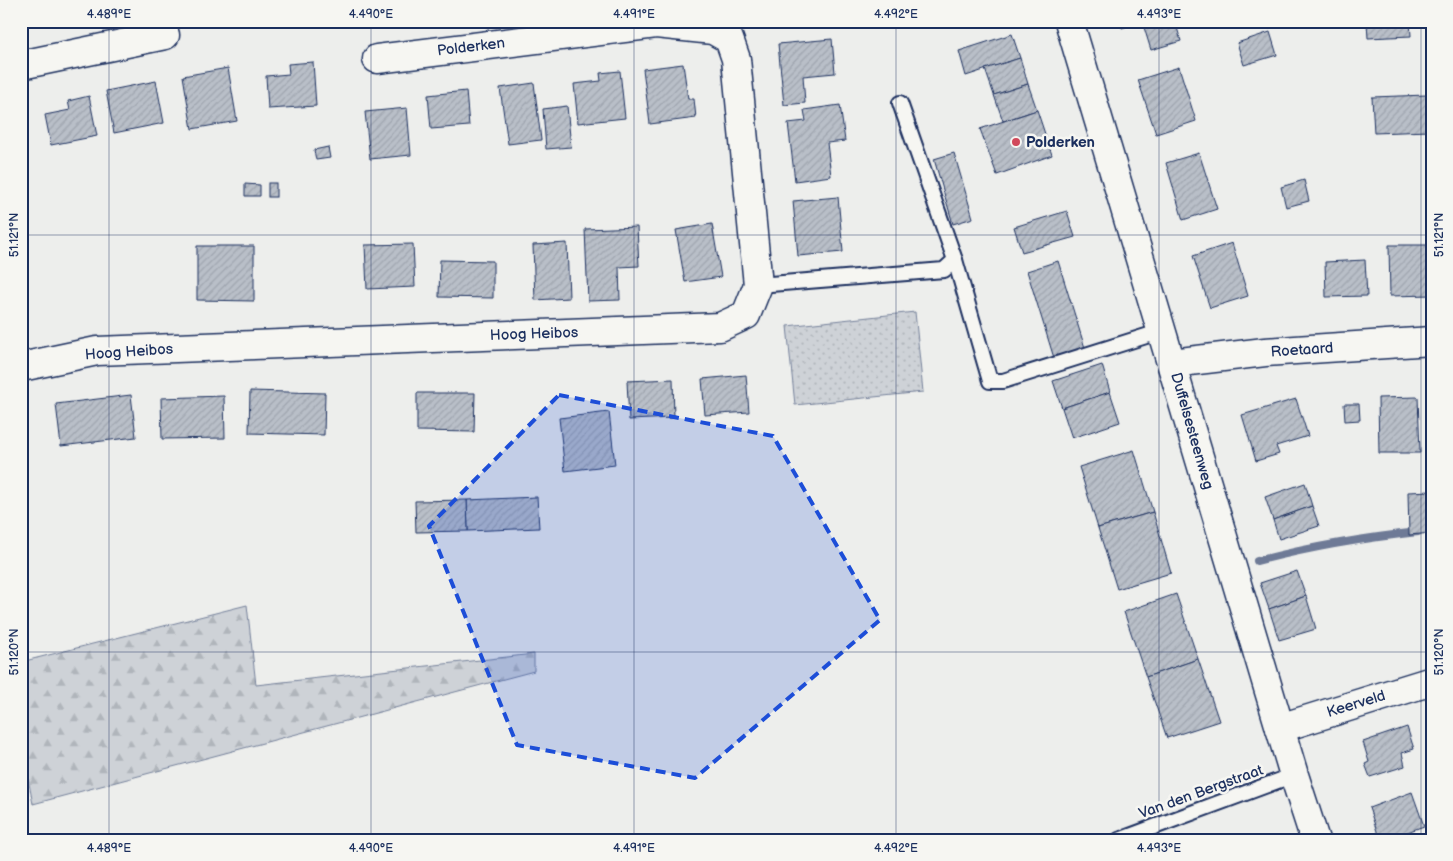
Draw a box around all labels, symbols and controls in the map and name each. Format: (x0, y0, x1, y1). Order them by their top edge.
text: 4.489°E (87, 7, 131, 22)
text: 4.490°E (349, 7, 393, 22)
text: 4.491°E (613, 7, 655, 22)
text: 4.492°E (874, 7, 918, 22)
text: 4.493°E (1137, 7, 1181, 22)
street label: Polderken (436, 33, 506, 61)
place label: Polderken (1026, 133, 1095, 152)
marker: Polderken (1010, 136, 1022, 148)
text: 51.121°N (7, 213, 22, 257)
text: 51.121°N (1432, 213, 1447, 257)
street label: Hoog Heibos (489, 323, 579, 345)
street label: Roetaard (1270, 338, 1334, 362)
street label: Hoog Heibos (84, 339, 174, 365)
street label: Duffelsesteenweg (1166, 370, 1218, 492)
text: 51.120°N (7, 628, 22, 676)
text: 51.120°N (1432, 628, 1447, 676)
street label: Keerveld (1324, 686, 1388, 722)
street label: Van den Bergstraat (1136, 761, 1266, 823)
text: 4.489°E (87, 841, 131, 856)
text: 4.490°E (349, 841, 393, 856)
text: 4.491°E (613, 841, 655, 856)
text: 4.492°E (874, 841, 918, 856)
text: 4.493°E (1137, 841, 1181, 856)

